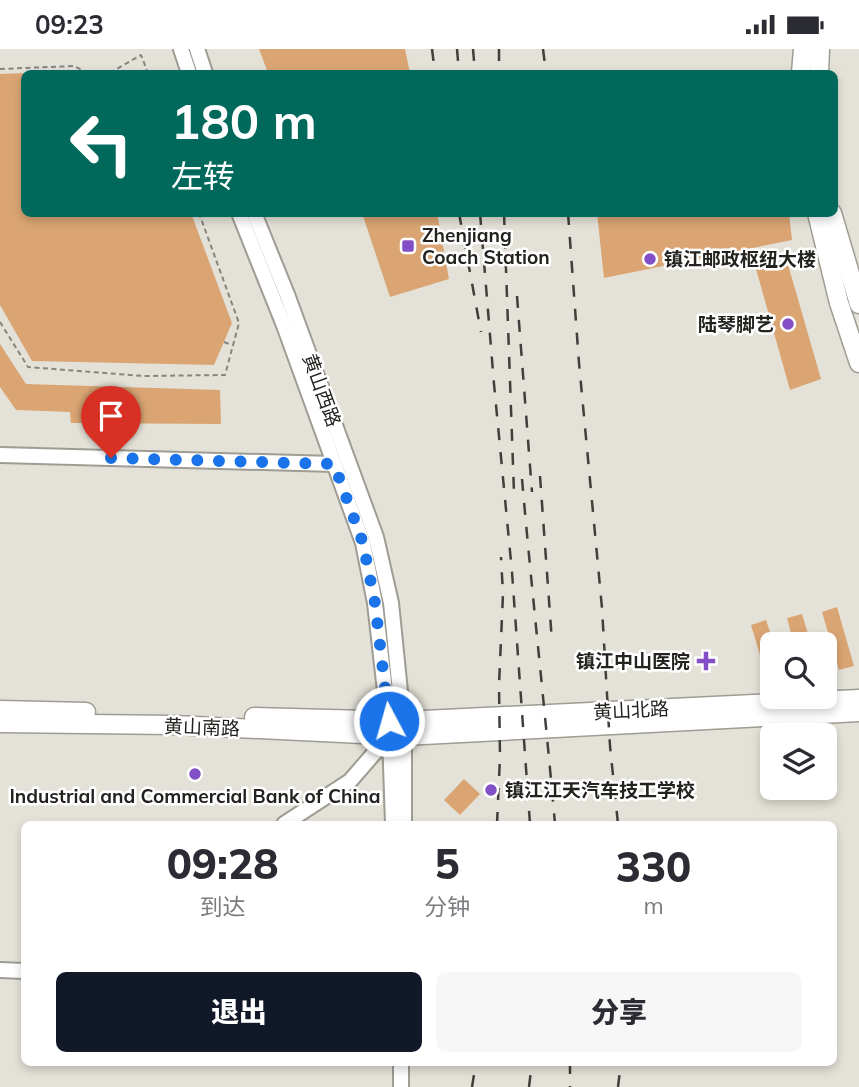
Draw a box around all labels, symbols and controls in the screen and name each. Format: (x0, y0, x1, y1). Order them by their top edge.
text: 09:23 (35, 8, 104, 41)
text: 180 m (171, 90, 317, 151)
icon: left (56, 98, 147, 189)
text: 左转 (171, 156, 235, 196)
place label: Zhenjiang Coach Station (422, 223, 550, 269)
marker: Zhenjiang Coach Station (400, 238, 416, 254)
place label: 镇江邮政枢纽大楼 (664, 247, 816, 271)
marker: 镇江邮政枢纽大楼 (642, 251, 658, 267)
place label: 陆琴脚艺 (698, 312, 774, 336)
marker: 陆琴脚艺 (780, 316, 796, 332)
street label: 黄山西路 (298, 350, 346, 430)
pin (81, 386, 141, 458)
icon: arrive (92, 397, 130, 435)
map controls (760, 632, 837, 800)
button: search (760, 632, 837, 709)
place label: 镇江中山医院 (576, 649, 690, 673)
marker: 镇江中山医院 (696, 651, 716, 671)
position arrow (352, 684, 426, 758)
street label: 黄山北路 (592, 696, 670, 724)
street label: 黄山南路 (164, 714, 240, 740)
button: layers (760, 723, 837, 800)
marker: Industrial and Commercial Bank of China (187, 766, 203, 782)
place label: 镇江江天汽车技工学校 (505, 778, 695, 802)
marker: 镇江江天汽车技工学校 (483, 782, 499, 798)
place label: Industrial and Commercial Bank of China (9, 784, 381, 808)
text: 09:28 (167, 837, 278, 890)
text: 5 (434, 837, 460, 890)
text: 330 (616, 840, 691, 893)
text: m (643, 891, 664, 920)
text: 到达 (200, 892, 246, 921)
text: 分钟 (424, 892, 470, 921)
button: 退出 (56, 972, 422, 1052)
button: 分享 (436, 972, 802, 1052)

